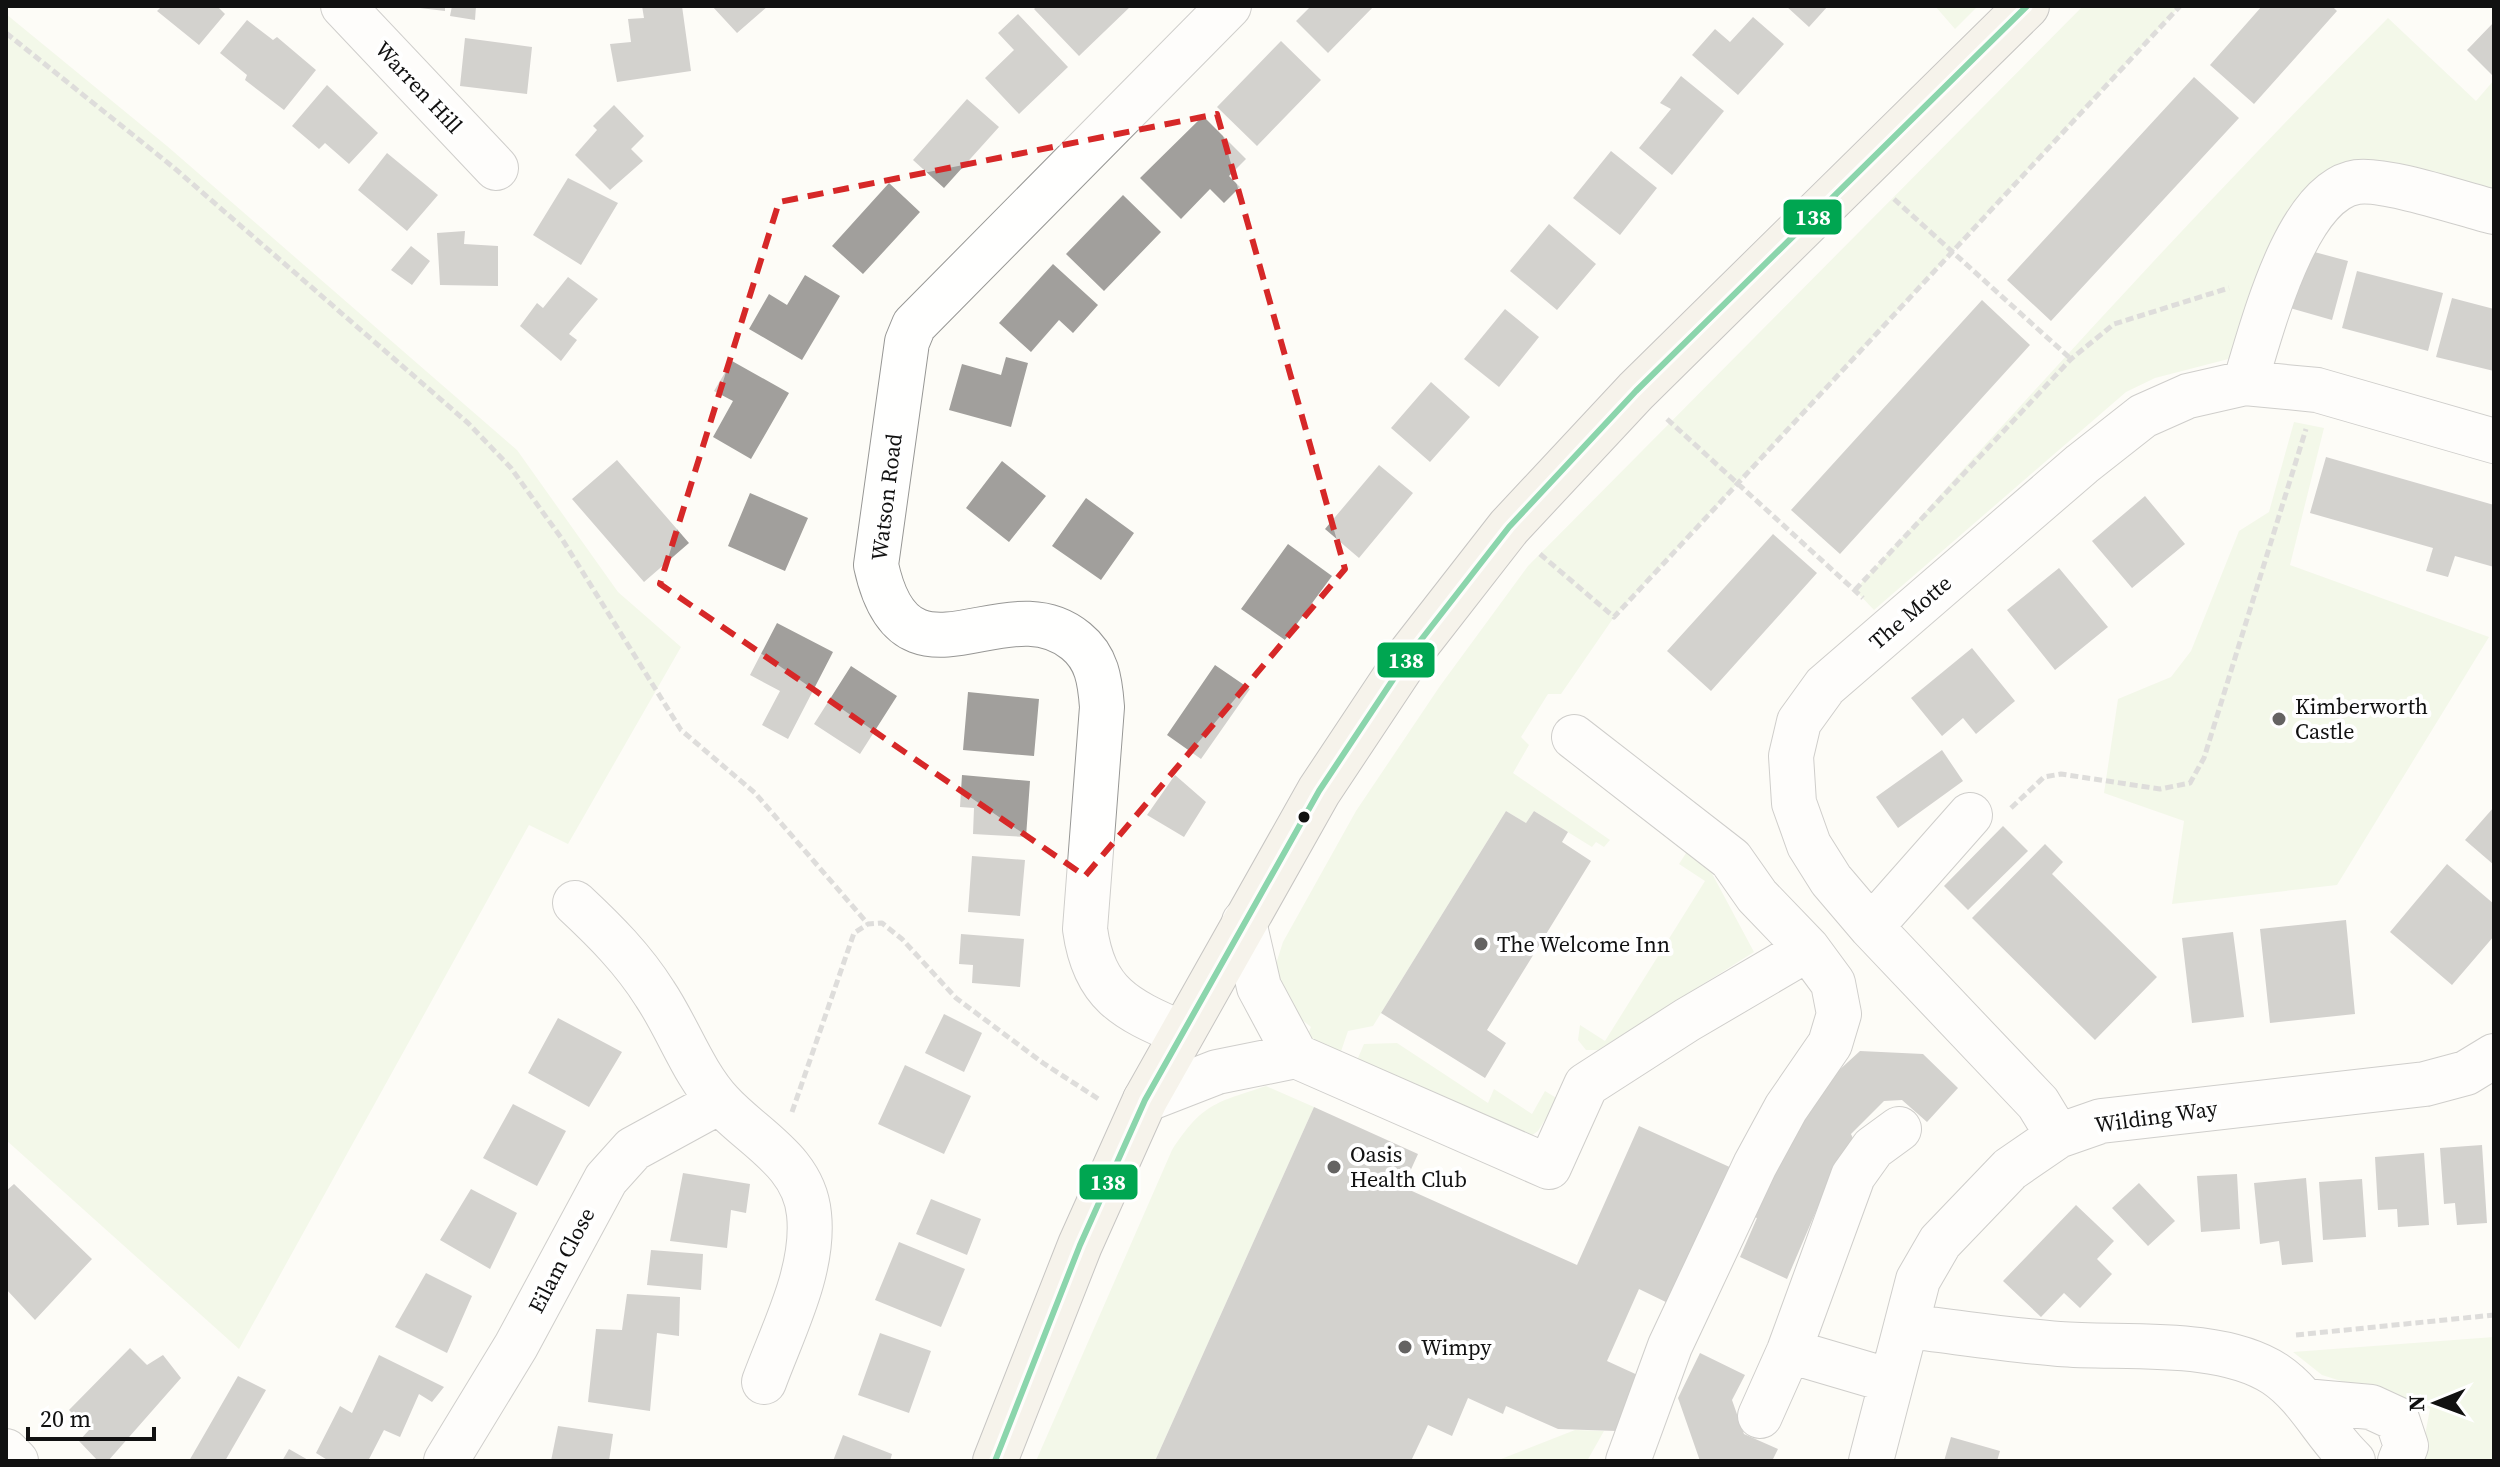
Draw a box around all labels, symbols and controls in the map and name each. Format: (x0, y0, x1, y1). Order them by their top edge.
street label: Warren Hill (369, 34, 469, 140)
line badge: 138 (1782, 198, 1843, 236)
text: 138 (1795, 202, 1831, 232)
street label: Watson Road (863, 431, 909, 562)
street label: The Motte (1862, 568, 1958, 656)
line badge: 138 (1376, 641, 1436, 679)
text: 138 (1388, 645, 1424, 675)
place label: Kimberworth Castle (2295, 691, 2428, 746)
marker: Kimberworth Castle (2270, 710, 2288, 728)
unlabelled marker (1296, 809, 1312, 825)
place label: The Welcome Inn (1497, 929, 1670, 959)
marker: The Welcome Inn (1472, 935, 1490, 953)
street label: Wilding Way (2093, 1092, 2220, 1139)
place label: Oasis Health Club (1350, 1139, 1467, 1194)
marker: Oasis Health Club (1325, 1158, 1343, 1176)
line badge: 138 (1078, 1163, 1139, 1201)
text: 138 (1090, 1167, 1126, 1197)
street label: Eilam Close (521, 1202, 601, 1318)
place label: Wimpy (1421, 1332, 1492, 1362)
marker: Wimpy (1396, 1338, 1414, 1356)
north arrow (2396, 1363, 2476, 1443)
scale bar (28, 1391, 154, 1441)
text: N (2401, 1395, 2431, 1412)
text: 20 m (40, 1402, 91, 1435)

